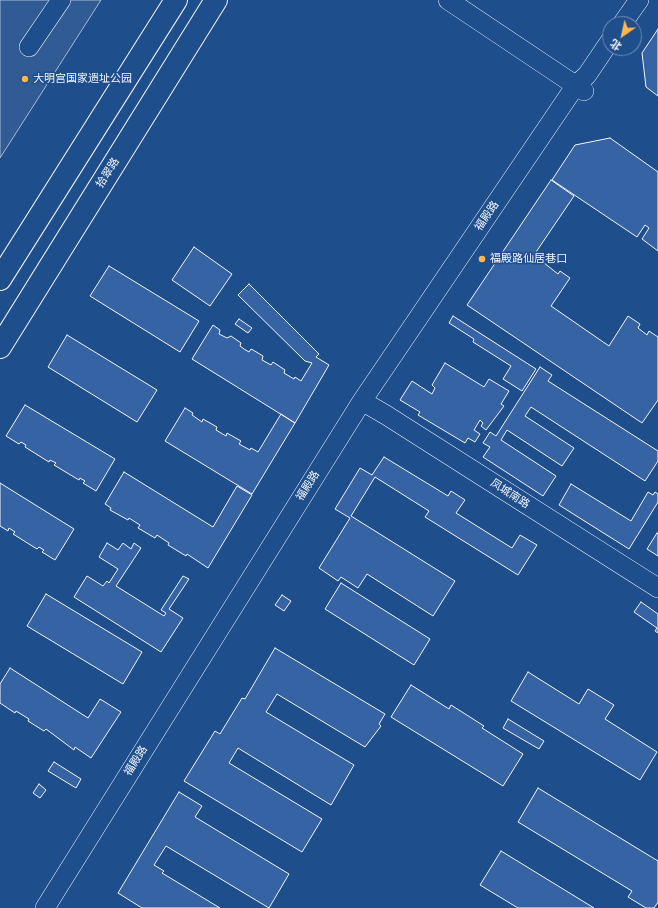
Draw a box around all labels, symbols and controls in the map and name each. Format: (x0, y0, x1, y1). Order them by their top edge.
north arrow (602, 16, 642, 56)
text: 北 (607, 36, 624, 55)
place label: 大明宫国家遗址公园 (33, 72, 132, 86)
marker: 大明宫国家遗址公园 (20, 74, 30, 84)
street label: 拾翠路 (94, 156, 122, 190)
street label: 福殿路 (472, 199, 502, 233)
place label: 福殿路仙居巷口 (490, 252, 567, 266)
marker: 福殿路仙居巷口 (477, 254, 487, 264)
street label: 福殿路 (294, 469, 322, 503)
street label: 凤城南路 (488, 476, 532, 512)
street label: 福殿路 (122, 744, 150, 778)

